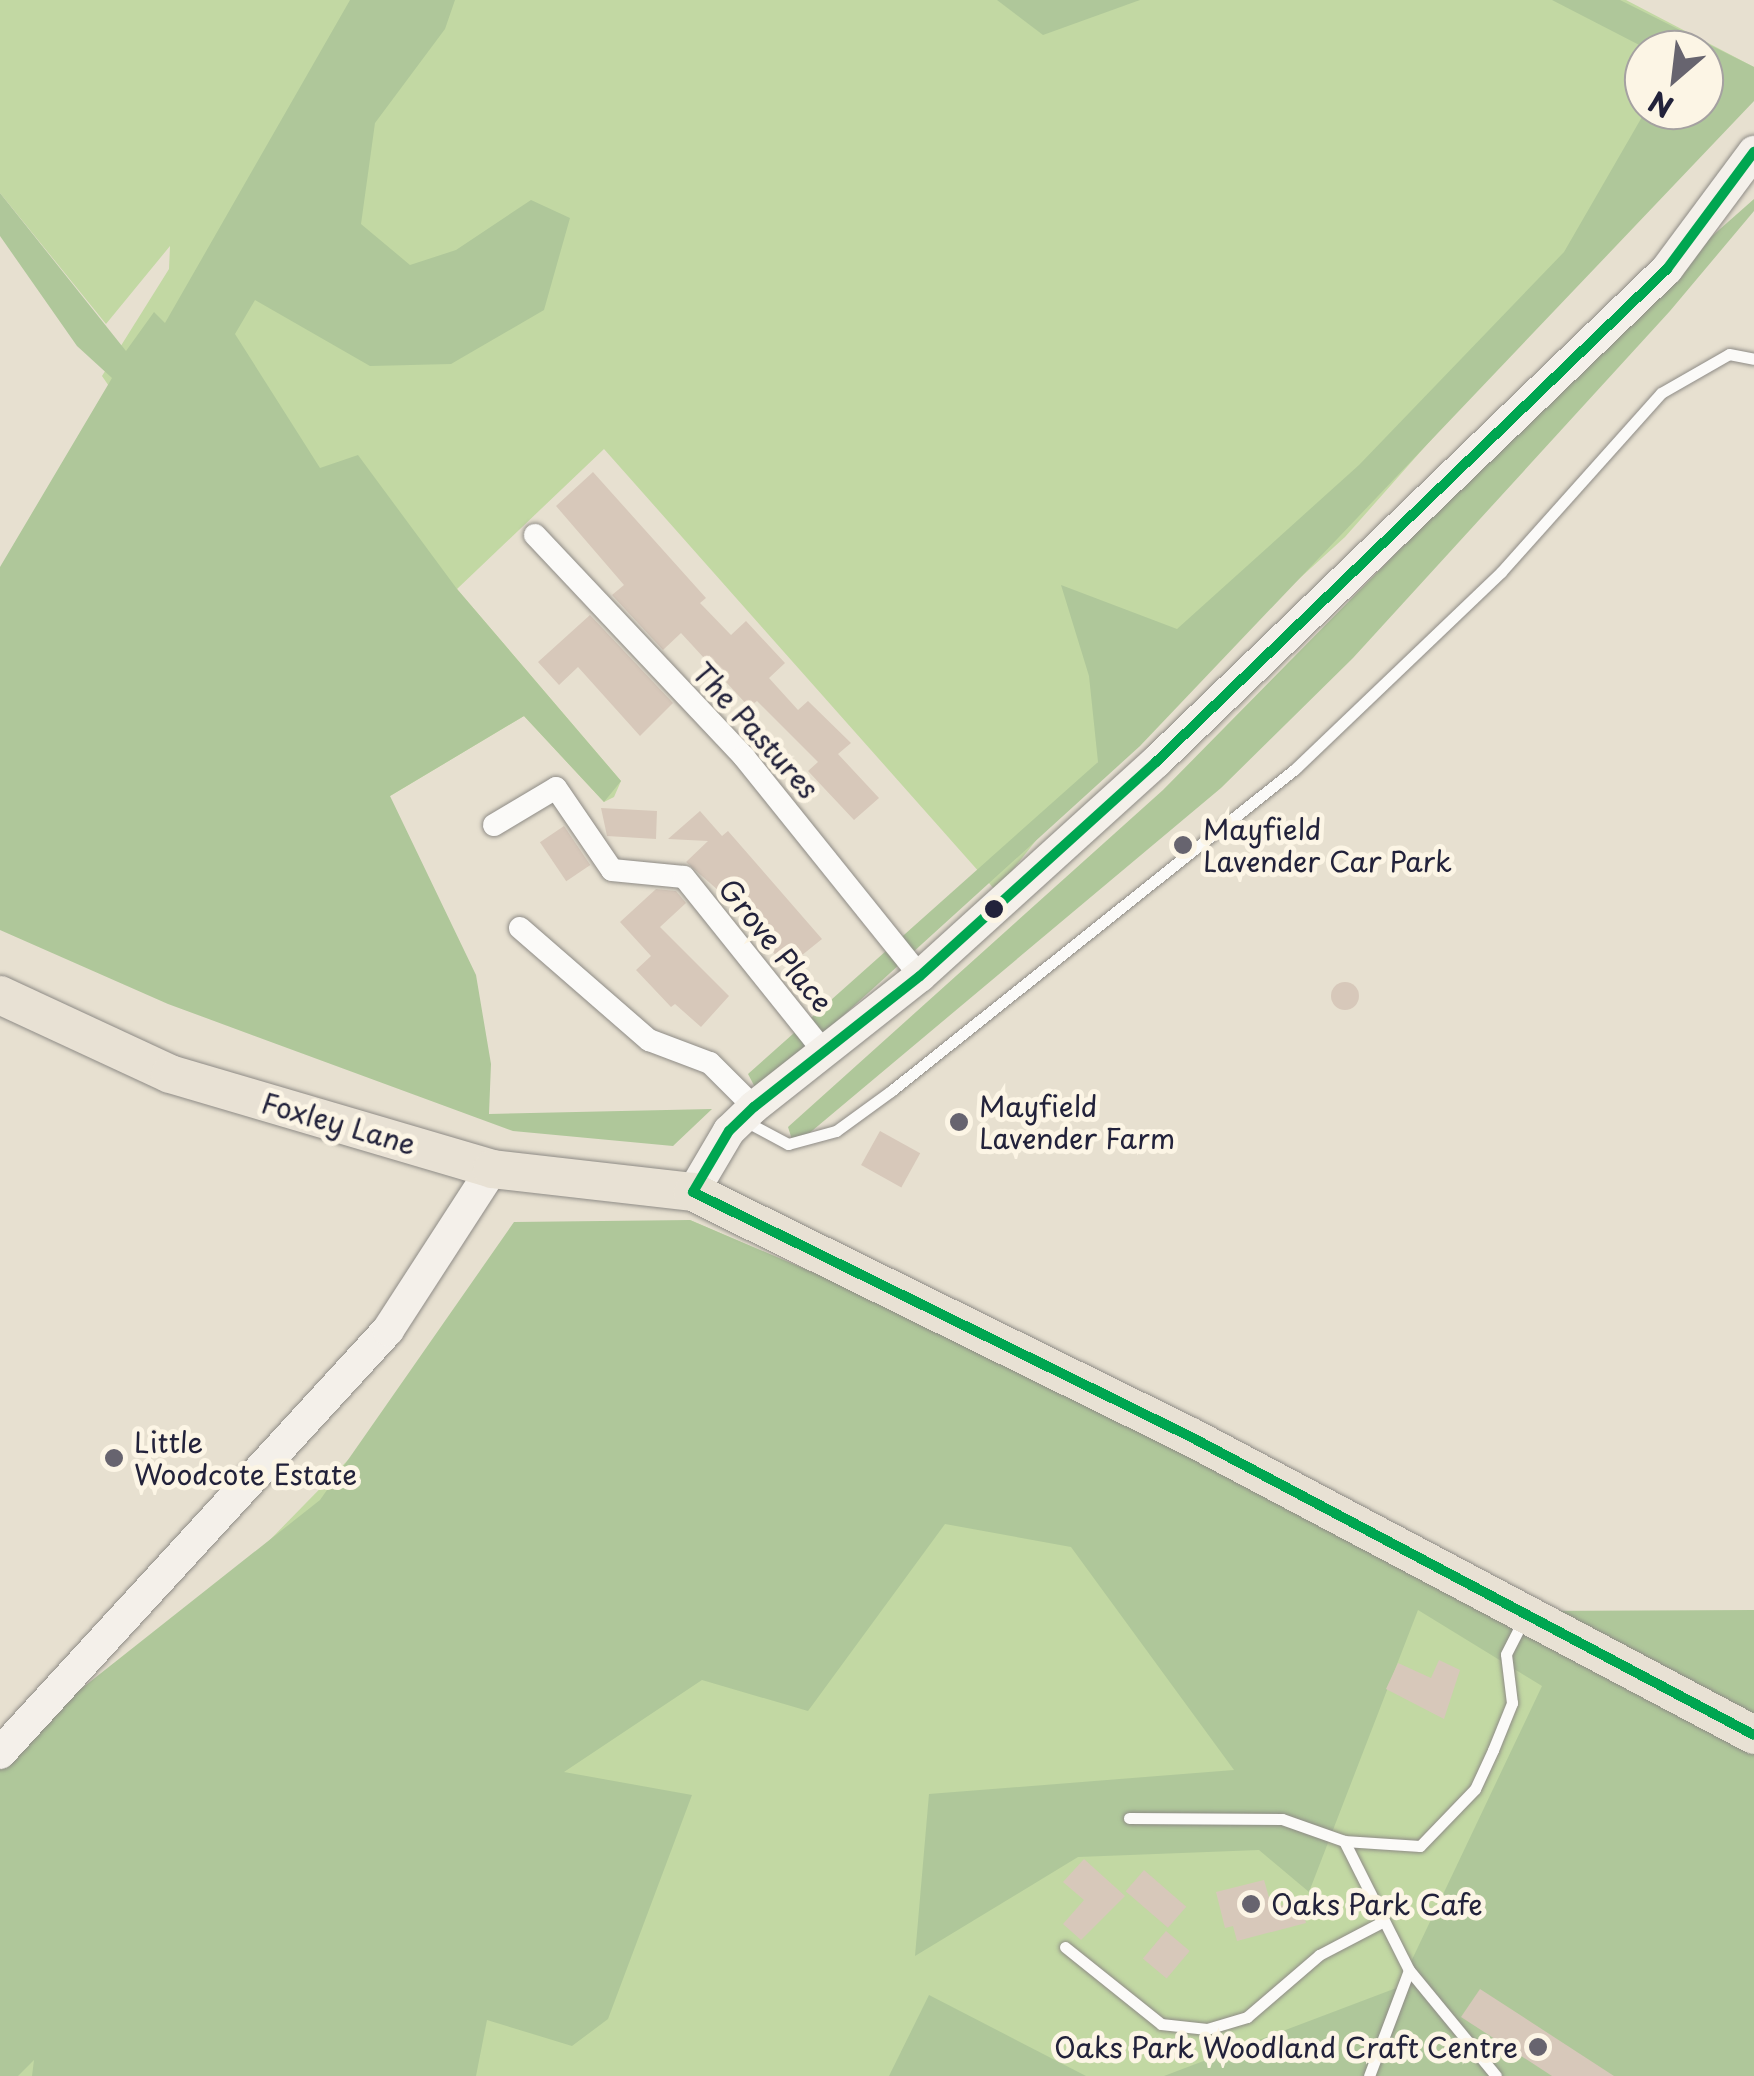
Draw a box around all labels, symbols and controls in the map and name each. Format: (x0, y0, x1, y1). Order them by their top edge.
north arrow (1624, 30, 1724, 130)
text: N (1641, 81, 1681, 129)
street label: The Pastures (686, 655, 826, 805)
place label: Mayfield Lavender Car Park (1203, 812, 1453, 878)
marker: Mayfield Lavender Car Park (1172, 834, 1194, 856)
street label: Grove Place (712, 872, 840, 1018)
unlabelled marker (984, 899, 1004, 919)
street label: Foxley Lane (258, 1085, 420, 1161)
place label: Mayfield Lavender Farm (979, 1089, 1177, 1155)
marker: Mayfield Lavender Farm (948, 1111, 970, 1133)
place label: Little Woodcote Estate (134, 1425, 358, 1491)
marker: Little Woodcote Estate (103, 1447, 125, 1469)
place label: Oaks Park Cafe (1271, 1887, 1484, 1921)
marker: Oaks Park Cafe (1240, 1893, 1262, 1915)
place label: Oaks Park Woodland Craft Centre (1053, 2030, 1518, 2064)
marker: Oaks Park Woodland Craft Centre (1527, 2036, 1549, 2058)

